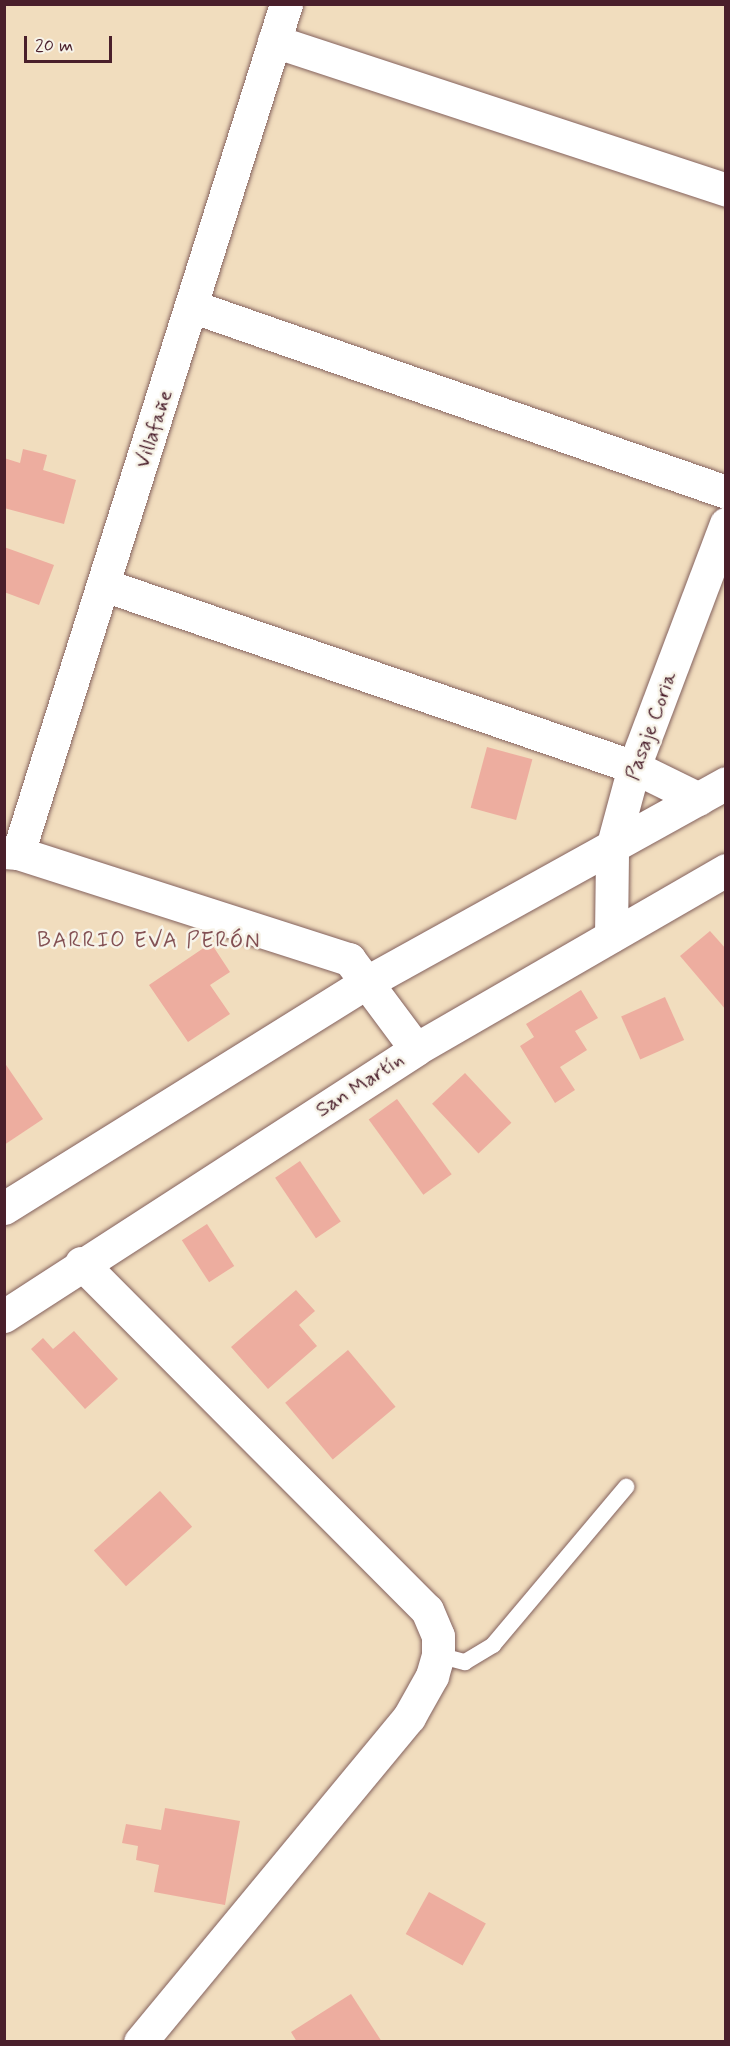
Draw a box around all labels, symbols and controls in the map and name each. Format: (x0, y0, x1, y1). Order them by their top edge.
scale bar (27, 24, 116, 62)
text: 20 m (35, 34, 73, 58)
street label: Villafañe (130, 387, 178, 471)
street label: Pasaje Coria (620, 668, 682, 784)
district label: BARRIO EVA PERÓN (37, 929, 261, 955)
street label: San Martín (309, 1046, 411, 1124)

